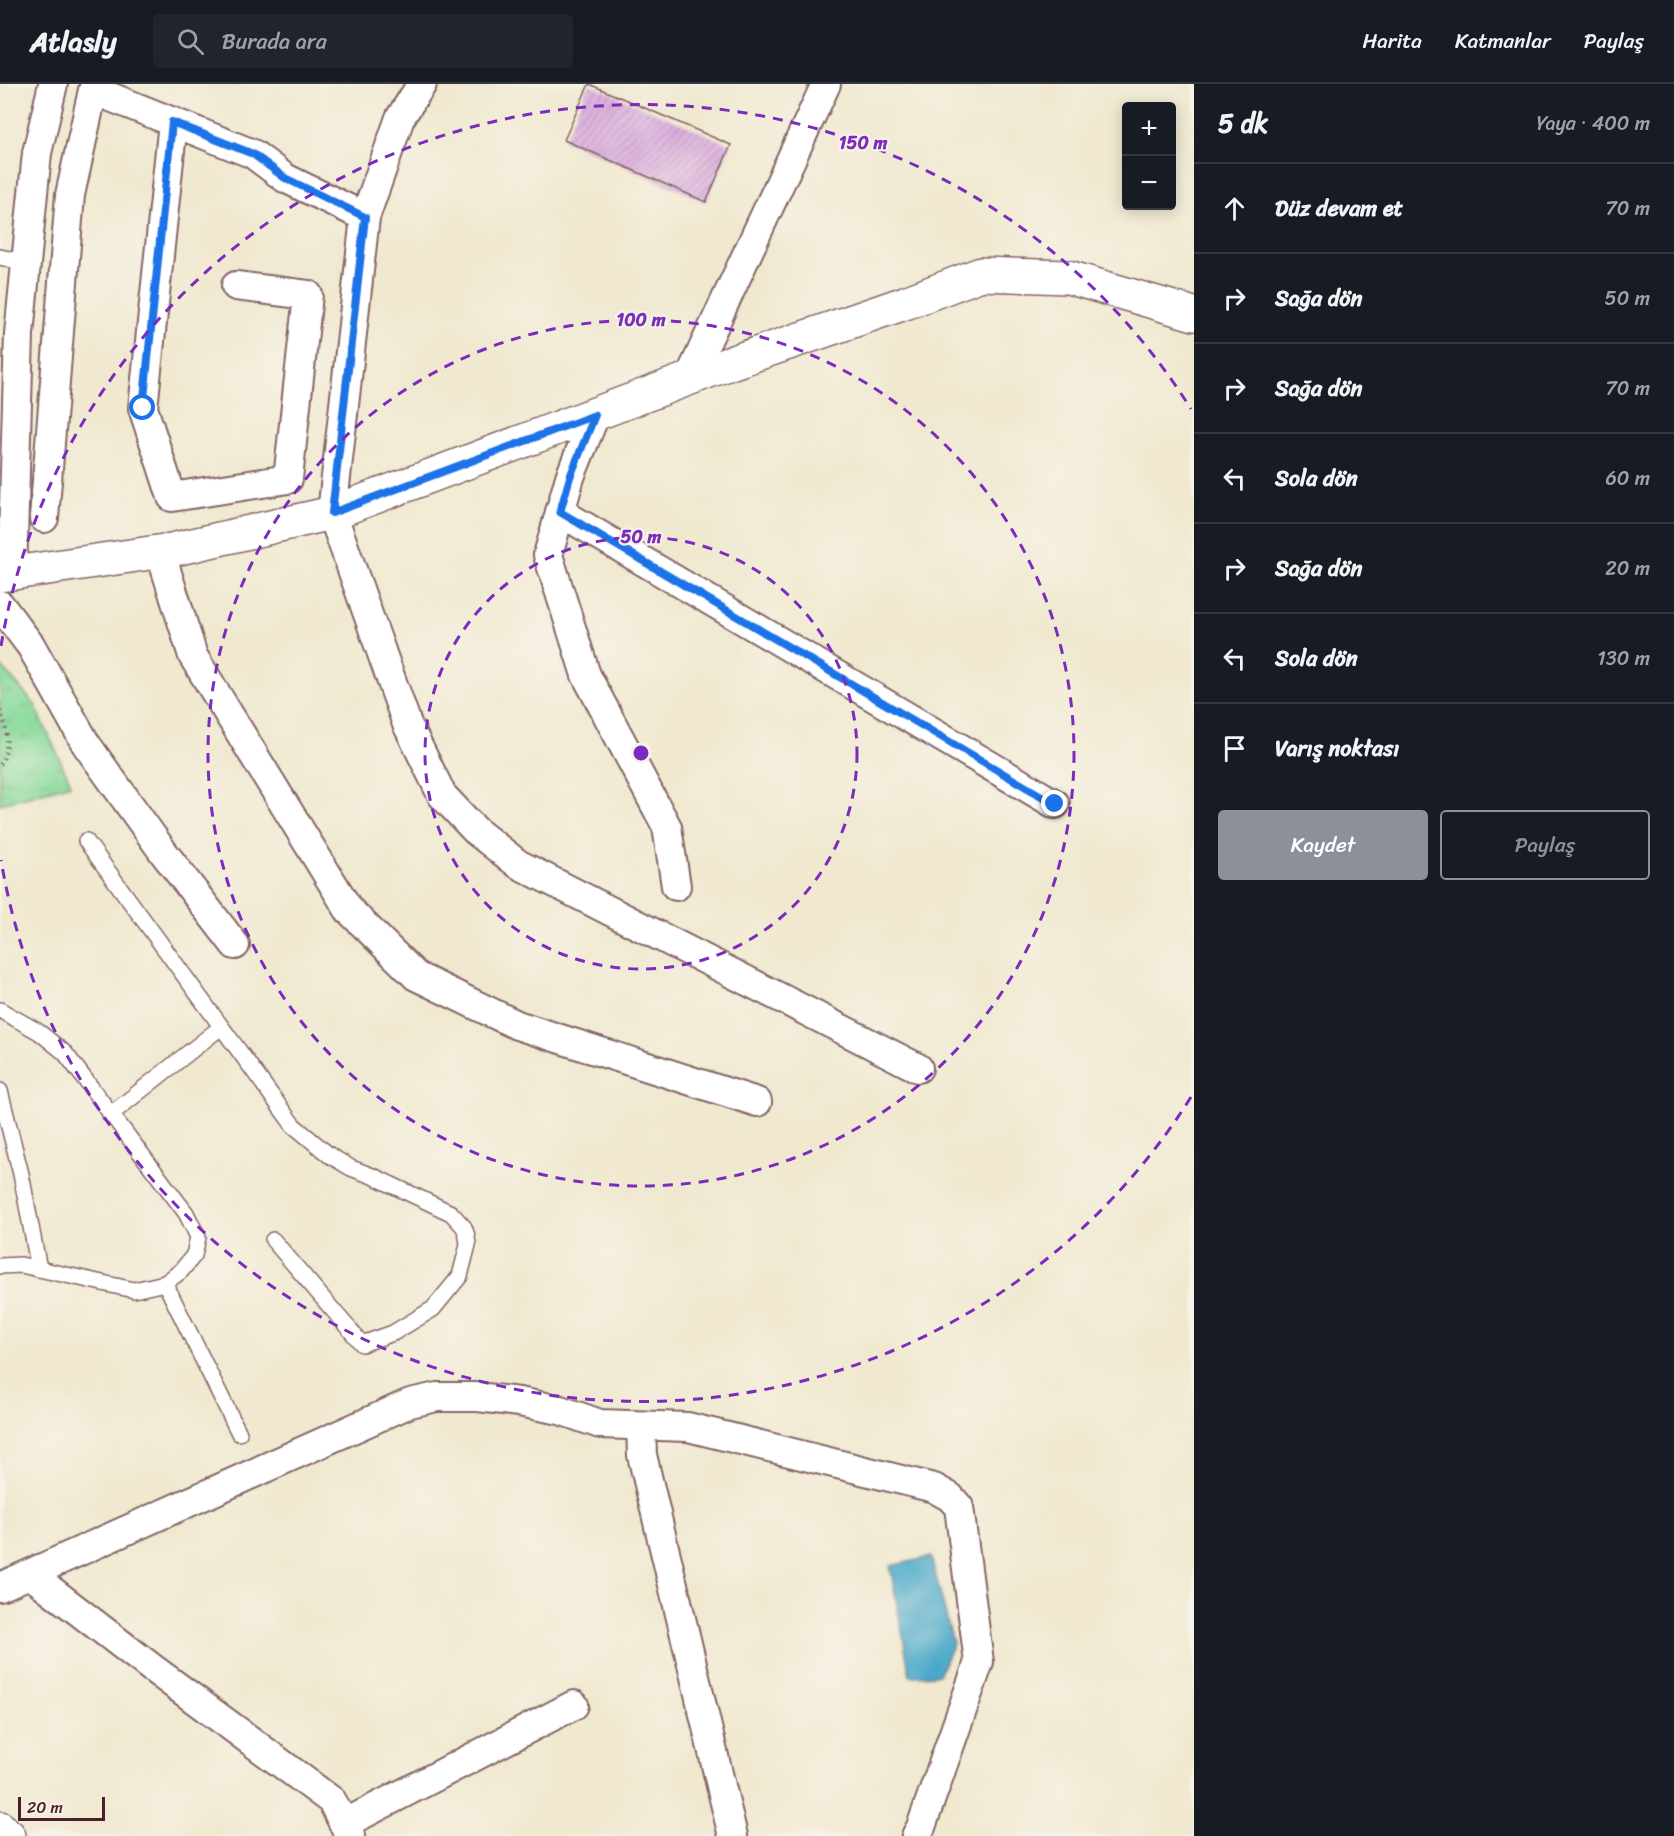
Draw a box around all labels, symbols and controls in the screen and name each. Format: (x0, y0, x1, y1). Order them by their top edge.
search box (153, 14, 573, 68)
text: Atlasly (30, 17, 117, 66)
text: Burada ara (222, 22, 327, 61)
text: Harita (1362, 22, 1422, 60)
text: Katmanlar (1455, 22, 1551, 60)
text: Paylaş (1584, 22, 1644, 60)
icon: search (174, 25, 207, 58)
text: 5 dk (1218, 100, 1268, 146)
map controls (1122, 102, 1176, 210)
button: + (1122, 102, 1176, 156)
text: Yaya · 400 m (1537, 106, 1650, 141)
text: 150 m (839, 127, 887, 159)
button: − (1122, 156, 1176, 210)
text: Düz devam et (1275, 189, 1403, 228)
text: 70 m (1605, 191, 1650, 226)
icon: ahead (1218, 192, 1251, 225)
text: Sağa dön (1275, 279, 1362, 318)
text: 50 m (1605, 281, 1650, 316)
icon: right (1218, 282, 1251, 315)
text: 100 m (617, 304, 666, 336)
text: Sağa dön (1275, 369, 1362, 408)
text: 70 m (1605, 371, 1650, 406)
icon: right (1218, 372, 1251, 405)
route start (129, 394, 155, 420)
text: Sola dön (1275, 459, 1358, 498)
text: 60 m (1605, 461, 1650, 496)
icon: left (1218, 462, 1251, 495)
text: 50 m (621, 521, 662, 553)
text: Sağa dön (1275, 549, 1362, 588)
text: 20 m (1605, 551, 1650, 586)
icon: right (1218, 552, 1251, 585)
text: Sola dön (1275, 639, 1358, 678)
text: 130 m (1597, 641, 1650, 676)
icon: left (1218, 642, 1251, 675)
text: Varış noktası (1275, 729, 1399, 768)
icon: arrive (1218, 732, 1251, 765)
centre of rings (631, 743, 651, 763)
route end (1041, 790, 1067, 816)
button: Kaydet (1218, 810, 1428, 880)
button: Paylaş (1440, 810, 1650, 880)
text: 20 m (27, 1793, 63, 1822)
scale bar (18, 1794, 105, 1822)

